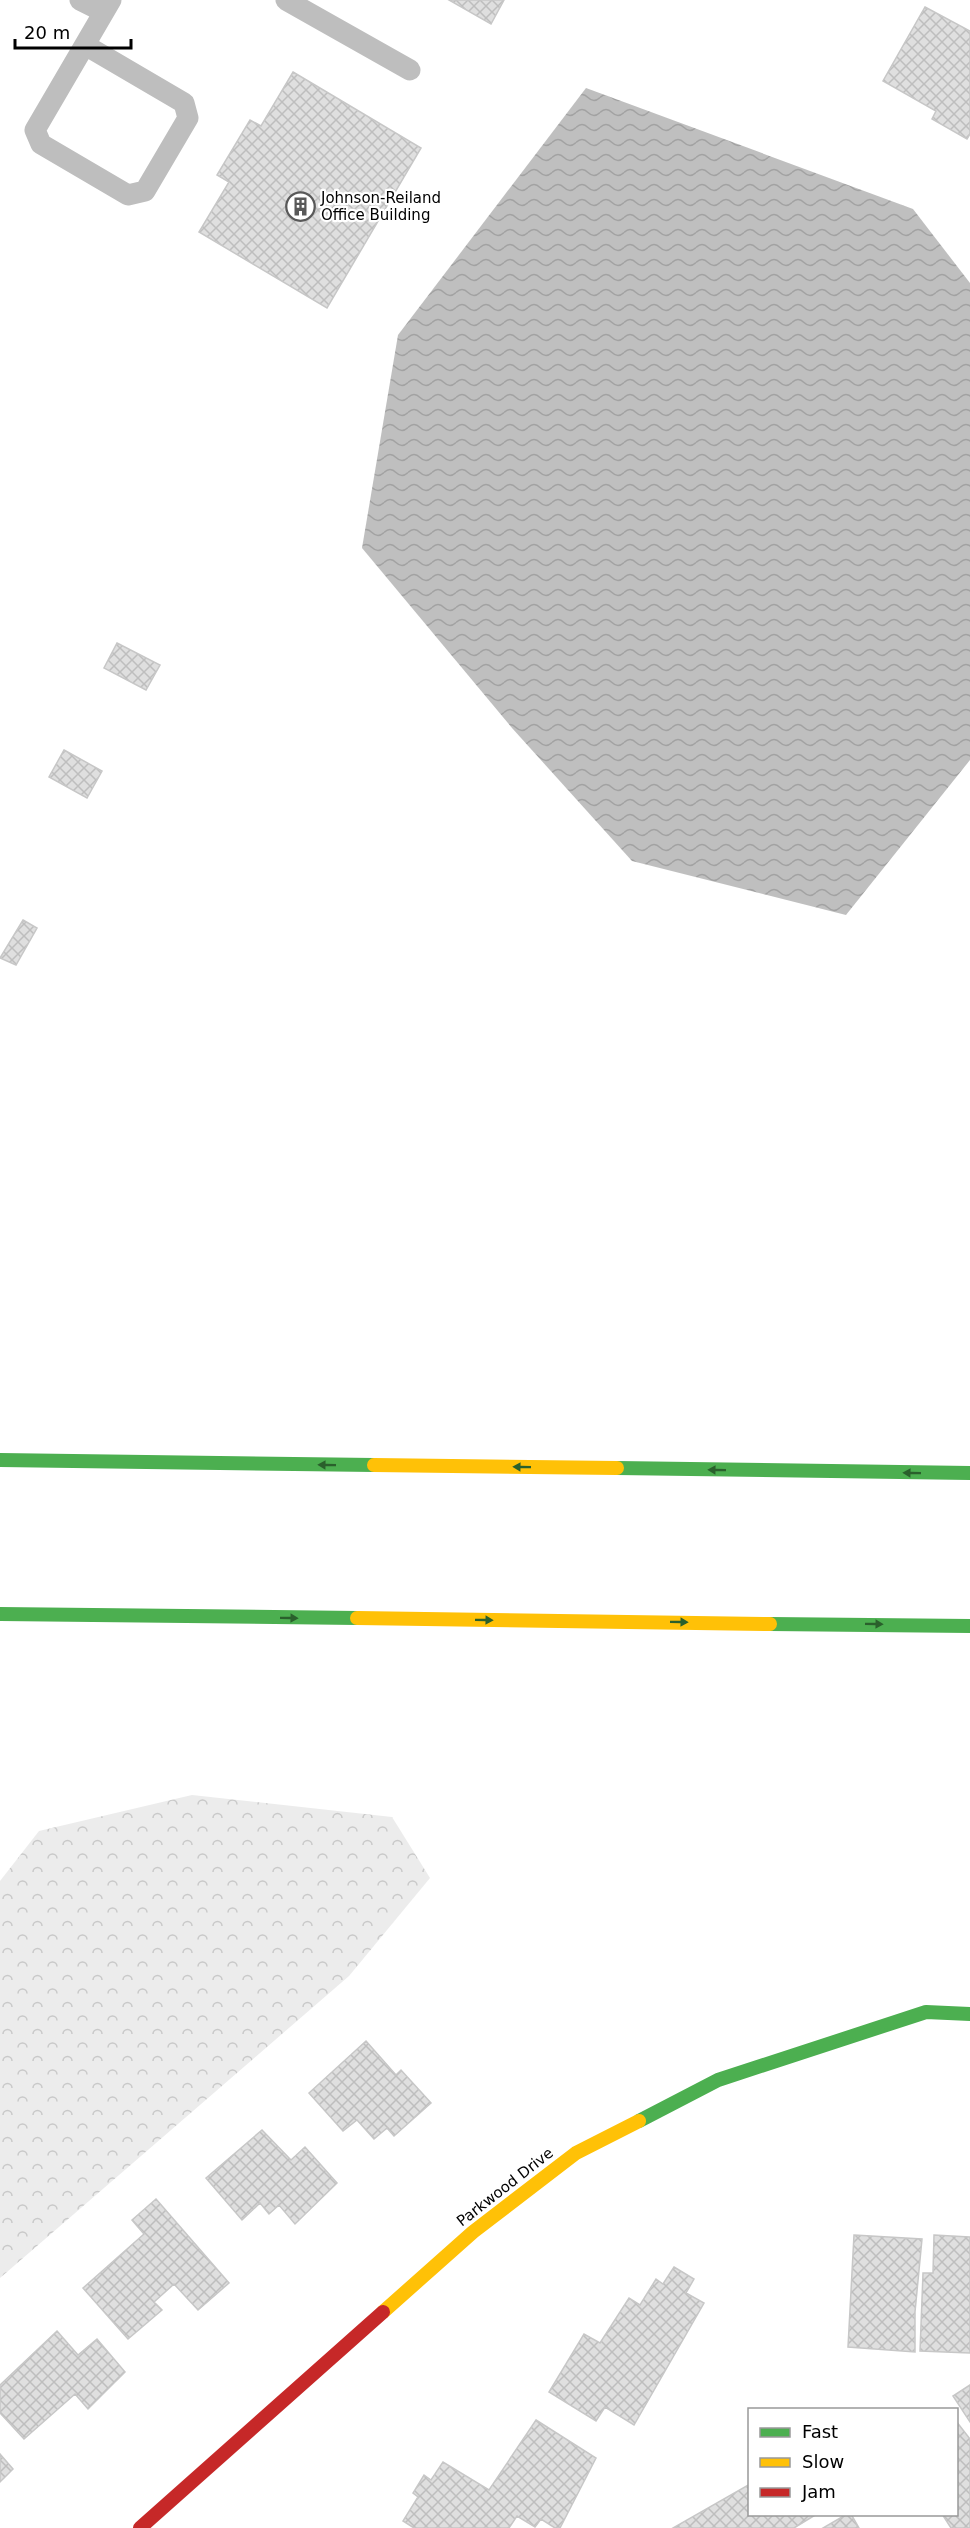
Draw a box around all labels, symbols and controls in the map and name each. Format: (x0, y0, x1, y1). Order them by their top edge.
scale bar (15, 12, 130, 50)
text: 20 m (24, 22, 70, 43)
place label: Johnson-Reiland Office Building (320, 189, 441, 224)
building icon: Johnson-Reiland Office Building (284, 191, 316, 223)
one-way arrow (317, 1460, 336, 1470)
one-way arrow (512, 1462, 531, 1472)
one-way arrow (707, 1465, 726, 1475)
one-way arrow (902, 1468, 921, 1477)
one-way arrow (280, 1613, 299, 1622)
one-way arrow (475, 1615, 494, 1625)
one-way arrow (670, 1617, 689, 1627)
one-way arrow (865, 1620, 884, 1629)
street label: Parkwood Drive (453, 2144, 557, 2230)
legend (748, 2408, 958, 2516)
text: Fast (802, 2421, 838, 2442)
text: Slow (802, 2451, 844, 2472)
text: Jam (801, 2481, 836, 2502)

